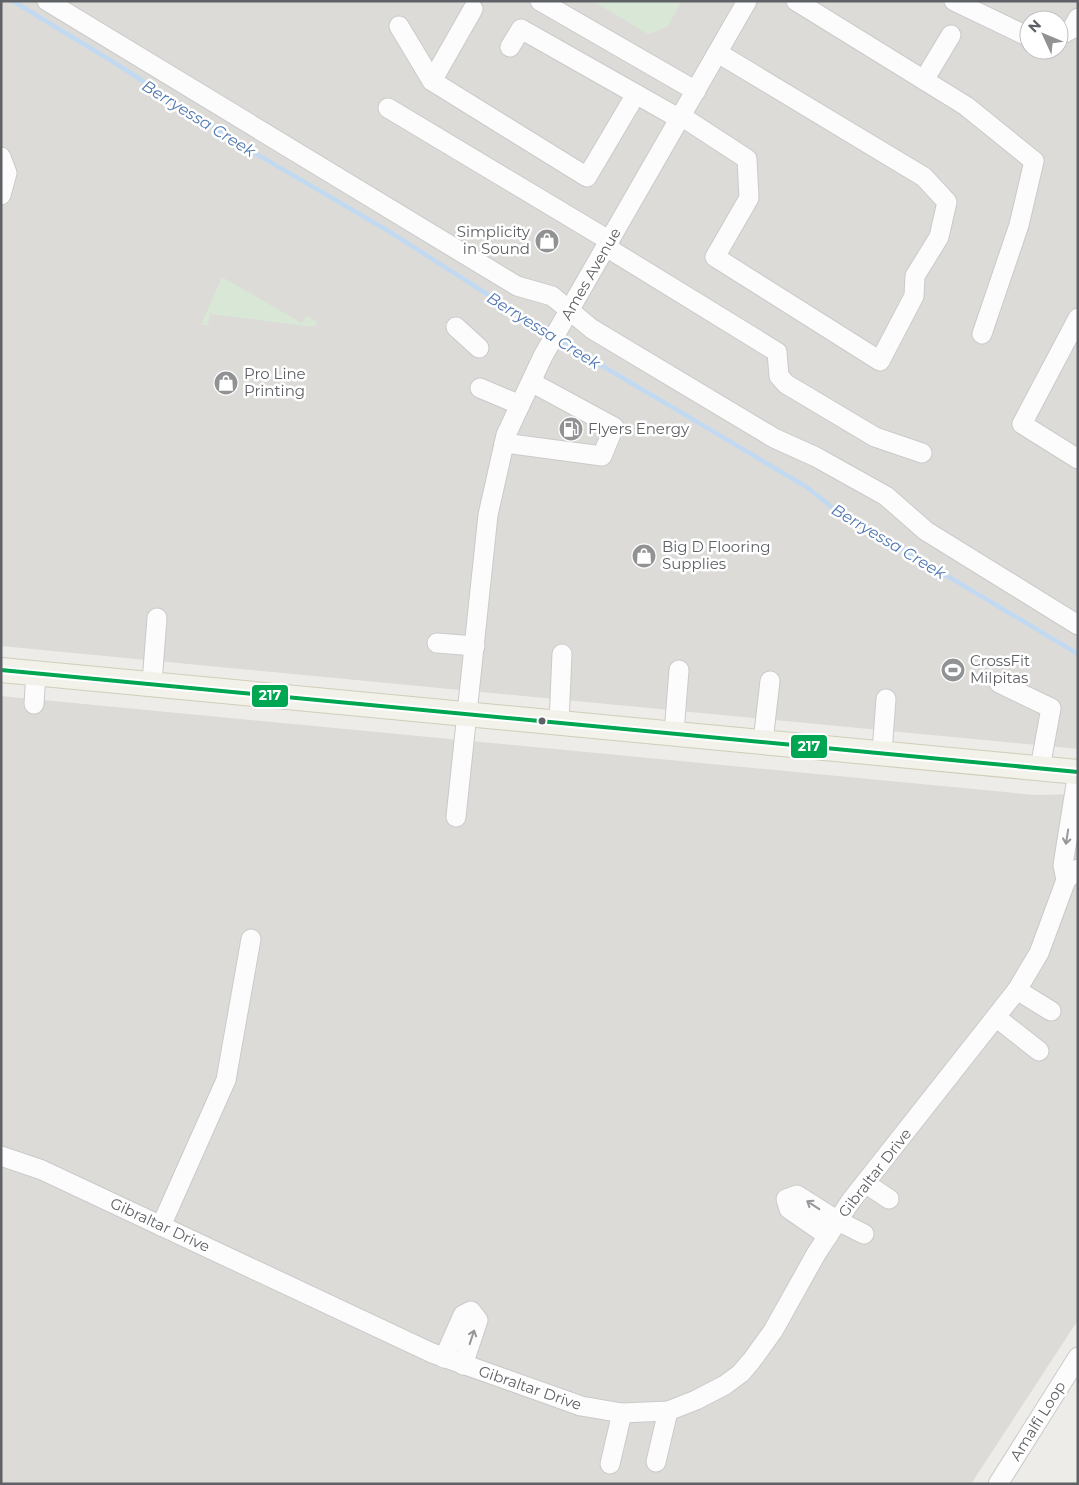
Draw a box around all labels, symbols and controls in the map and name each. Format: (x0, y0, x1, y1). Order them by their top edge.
north arrow (1019, 10, 1069, 60)
text: N (1024, 16, 1045, 36)
water label: Berryessa Creek (139, 76, 260, 162)
place label: Simplicity in Sound (457, 222, 531, 258)
street label: Ames Avenue (556, 224, 625, 323)
shop icon: Simplicity in Sound (534, 228, 560, 254)
water label: Berryessa Creek (484, 288, 605, 374)
place label: Pro Line Printing (244, 364, 306, 400)
shop icon: Pro Line Printing (213, 370, 239, 396)
fuel station icon: Flyers Energy (558, 416, 584, 442)
place label: Flyers Energy (588, 419, 690, 438)
water label: Berryessa Creek (828, 500, 950, 584)
place label: Big D Flooring Supplies (662, 537, 771, 573)
shop icon: Big D Flooring Supplies (631, 543, 657, 569)
place label: CrossFit Milpitas (970, 651, 1030, 687)
sports icon: CrossFit Milpitas (940, 657, 966, 683)
line badge: 217 (251, 684, 289, 708)
text: 217 (259, 686, 282, 704)
unlabelled marker (537, 716, 547, 726)
line badge: 217 (790, 734, 828, 759)
text: 217 (798, 737, 821, 755)
one-way arrow (1062, 829, 1072, 845)
street label: Gibraltar Drive (834, 1124, 915, 1221)
street label: Gibraltar Drive (107, 1193, 213, 1256)
one-way arrow (806, 1200, 820, 1210)
one-way arrow (468, 1330, 477, 1345)
street label: Gibraltar Drive (476, 1361, 584, 1414)
street label: Amalfi Loop (1006, 1377, 1070, 1464)

